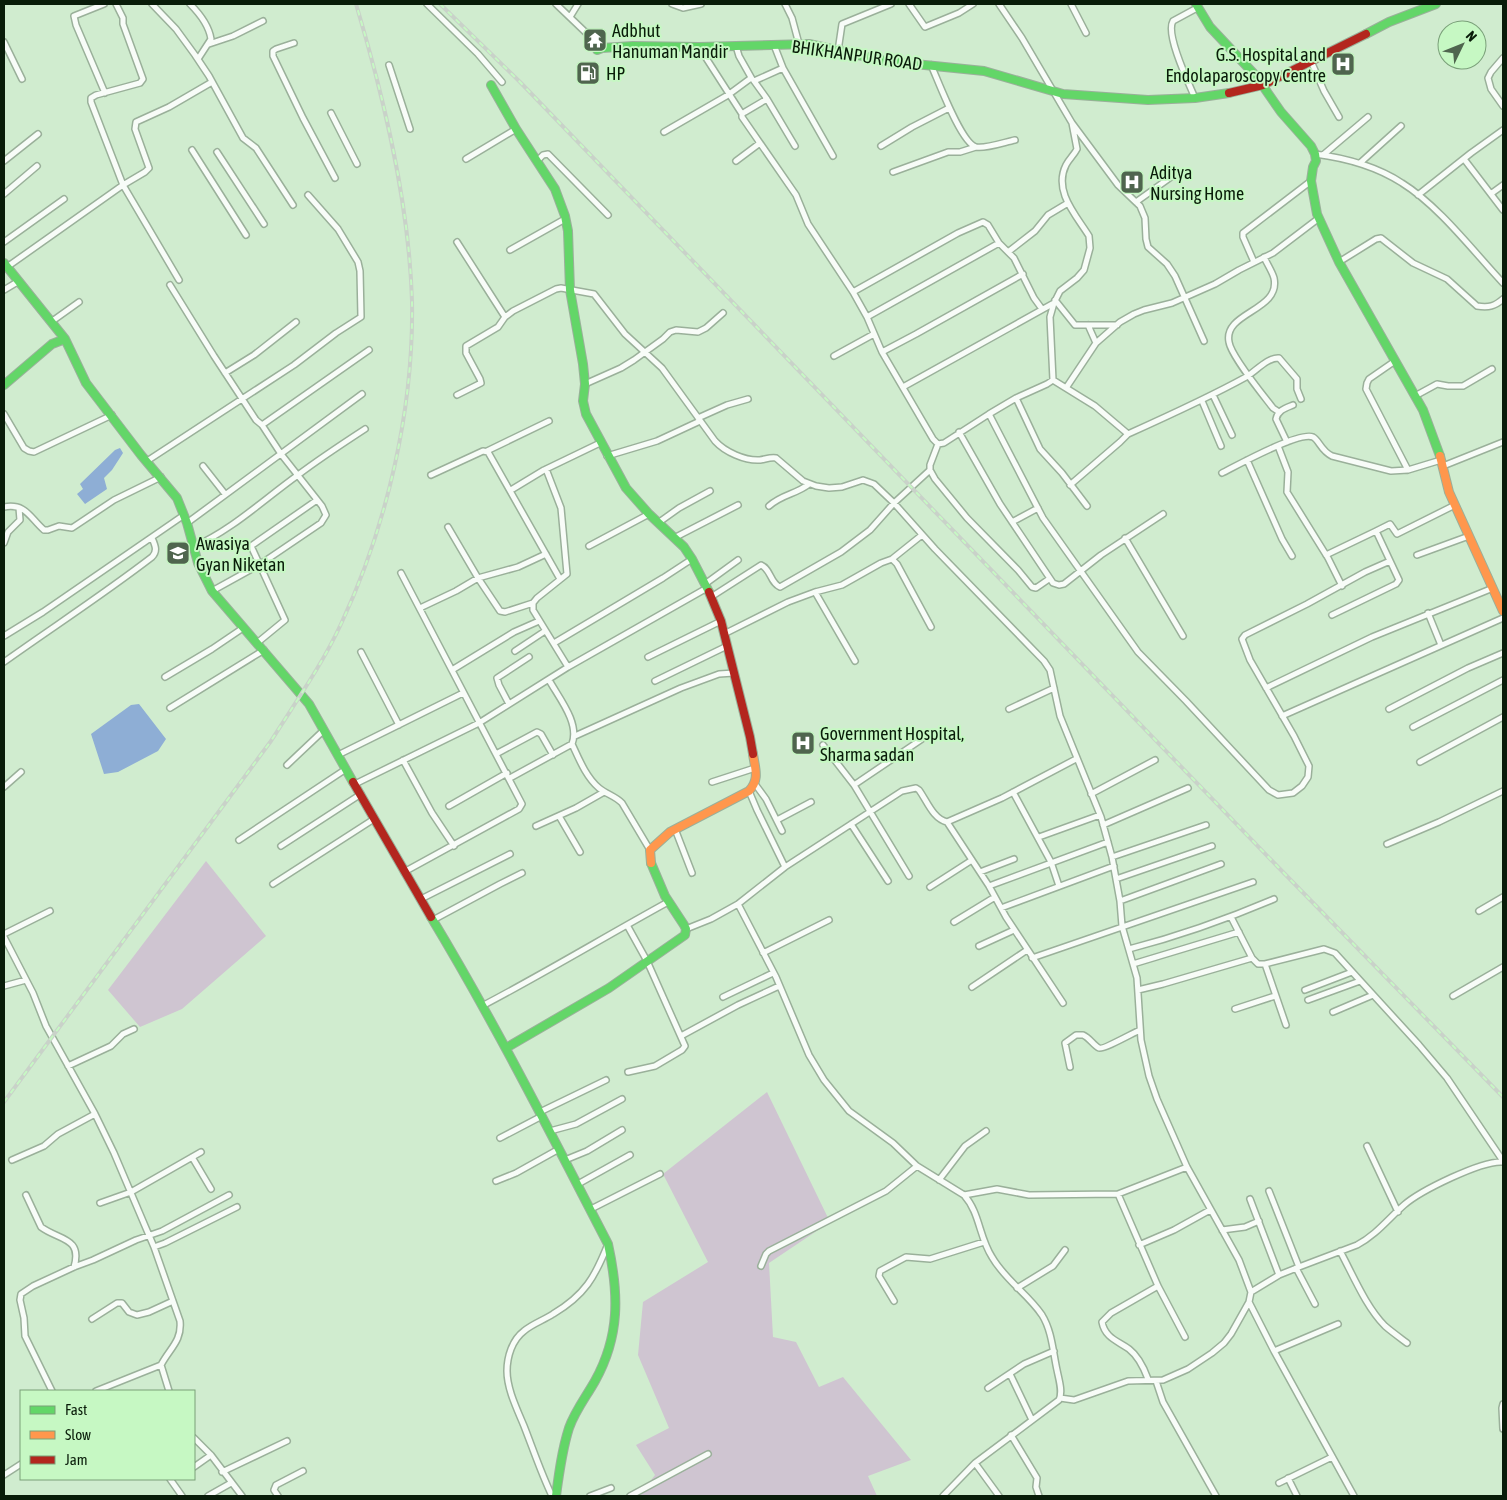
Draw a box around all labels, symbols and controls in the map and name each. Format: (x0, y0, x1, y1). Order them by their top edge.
place label: Adbhut Hanuman Mandir (612, 20, 729, 62)
north arrow (1437, 20, 1487, 70)
temple icon: Adbhut Hanuman Mandir (582, 27, 608, 53)
text: N (1463, 28, 1480, 45)
street label: BHIKHANPUR ROAD (790, 35, 924, 75)
place label: G.S. Hospital and Endolaparoscopy Centre (1165, 44, 1326, 86)
hospital icon: G.S. Hospital and Endolaparoscopy Centre (1330, 51, 1356, 77)
fuel station icon: HP (575, 60, 601, 86)
place label: HP (606, 63, 625, 84)
place label: Aditya Nursing Home (1150, 162, 1244, 204)
hospital icon: Aditya Nursing Home (1119, 169, 1145, 195)
place label: Awasiya Gyan Niketan (196, 533, 285, 575)
school or university icon: Awasiya Gyan Niketan (165, 540, 191, 566)
place label: Government Hospital, Sharma sadan (820, 723, 964, 765)
hospital icon: Government Hospital, Sharma sadan (790, 730, 816, 756)
legend (20, 1390, 195, 1480)
text: Fast (65, 1401, 87, 1418)
text: Slow (65, 1426, 91, 1443)
text: Jam (65, 1451, 88, 1468)

